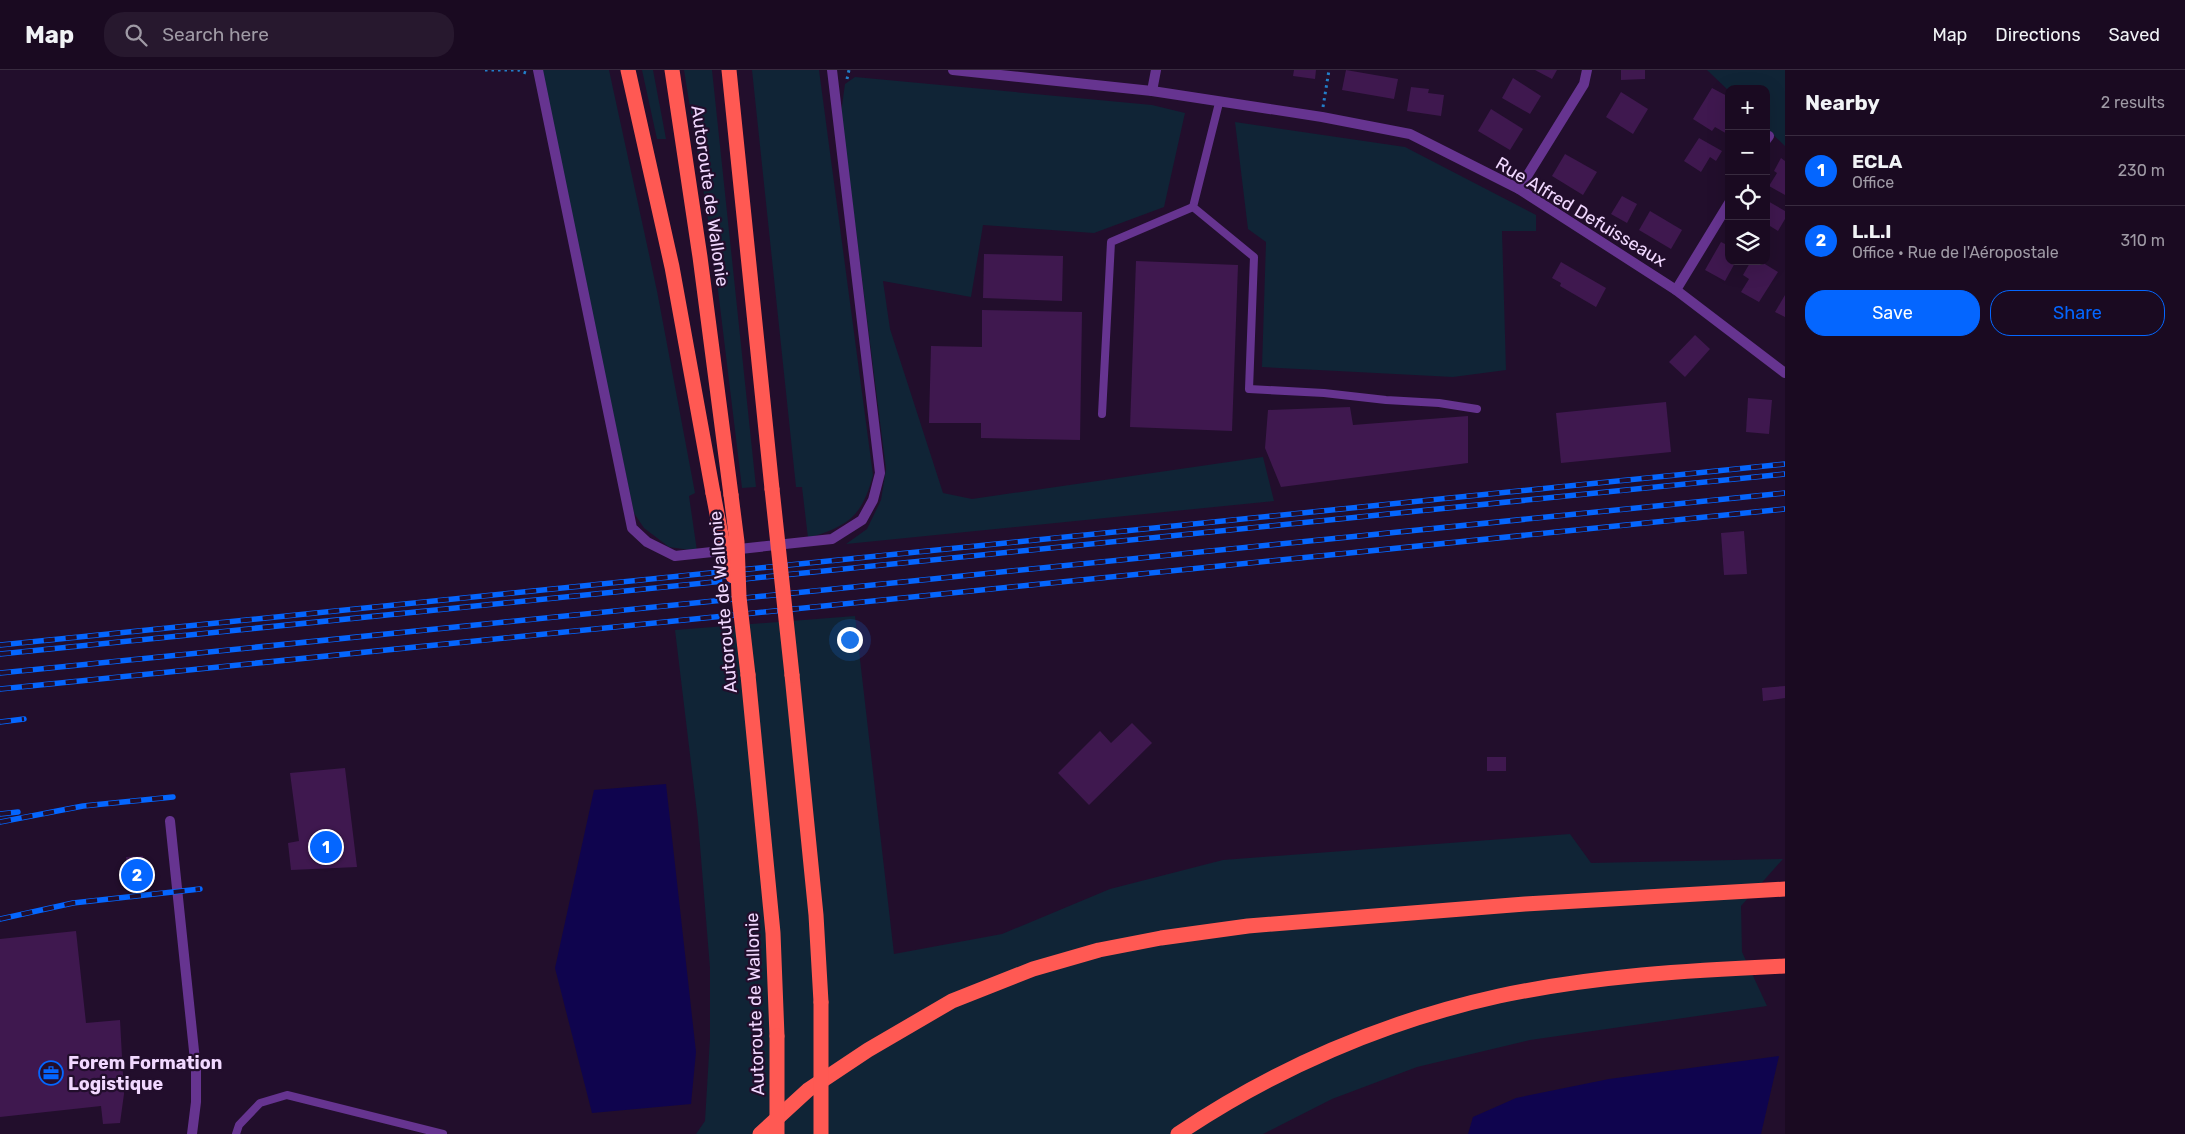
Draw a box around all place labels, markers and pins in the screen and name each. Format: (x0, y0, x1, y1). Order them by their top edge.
pin: 1 (310, 828, 342, 866)
pin: 2 (121, 856, 153, 894)
place label: Forem Formation Logistique (68, 1052, 222, 1095)
office icon: Forem Formation Logistique (38, 1060, 64, 1086)

